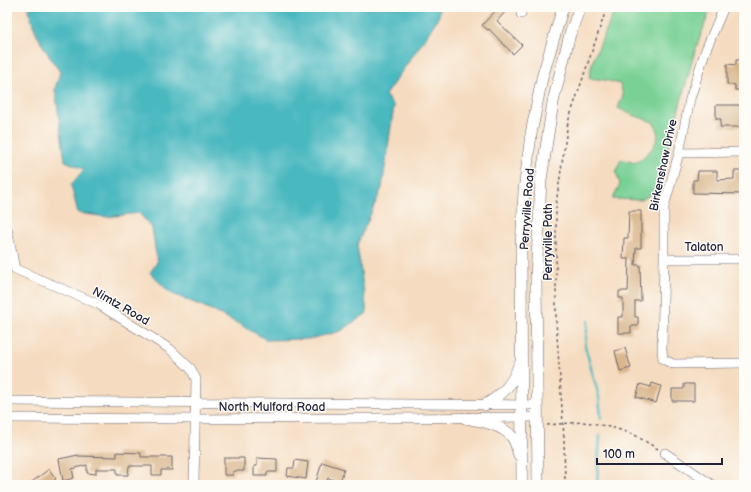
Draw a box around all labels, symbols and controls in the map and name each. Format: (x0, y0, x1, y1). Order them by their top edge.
street label: Birkenshaw Drive (646, 118, 681, 213)
street label: Perryville Road (517, 167, 538, 251)
street label: Perryville Path (541, 203, 556, 281)
street label: Talaton (684, 240, 724, 255)
street label: Nimtz Road (90, 284, 152, 329)
street label: North Mulford Road (219, 400, 326, 415)
scale bar (597, 440, 722, 466)
text: 100 m (603, 447, 635, 462)

